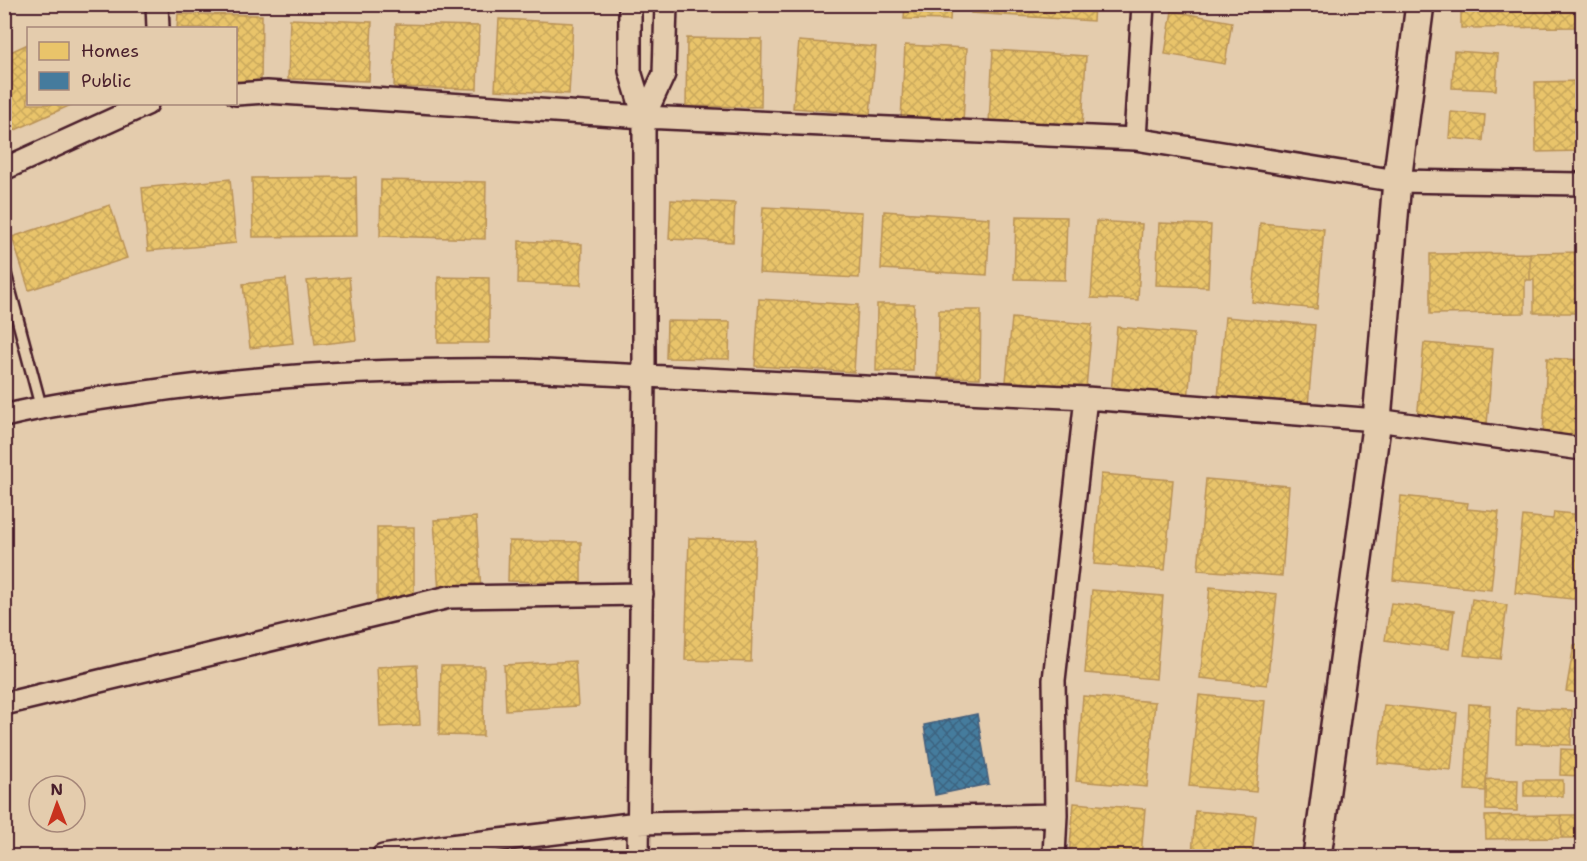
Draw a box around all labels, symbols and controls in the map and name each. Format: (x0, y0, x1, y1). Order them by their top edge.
legend (27, 27, 237, 105)
text: Homes (81, 39, 139, 63)
text: Public (81, 69, 131, 93)
north arrow (27, 774, 87, 834)
text: N (50, 779, 63, 800)

